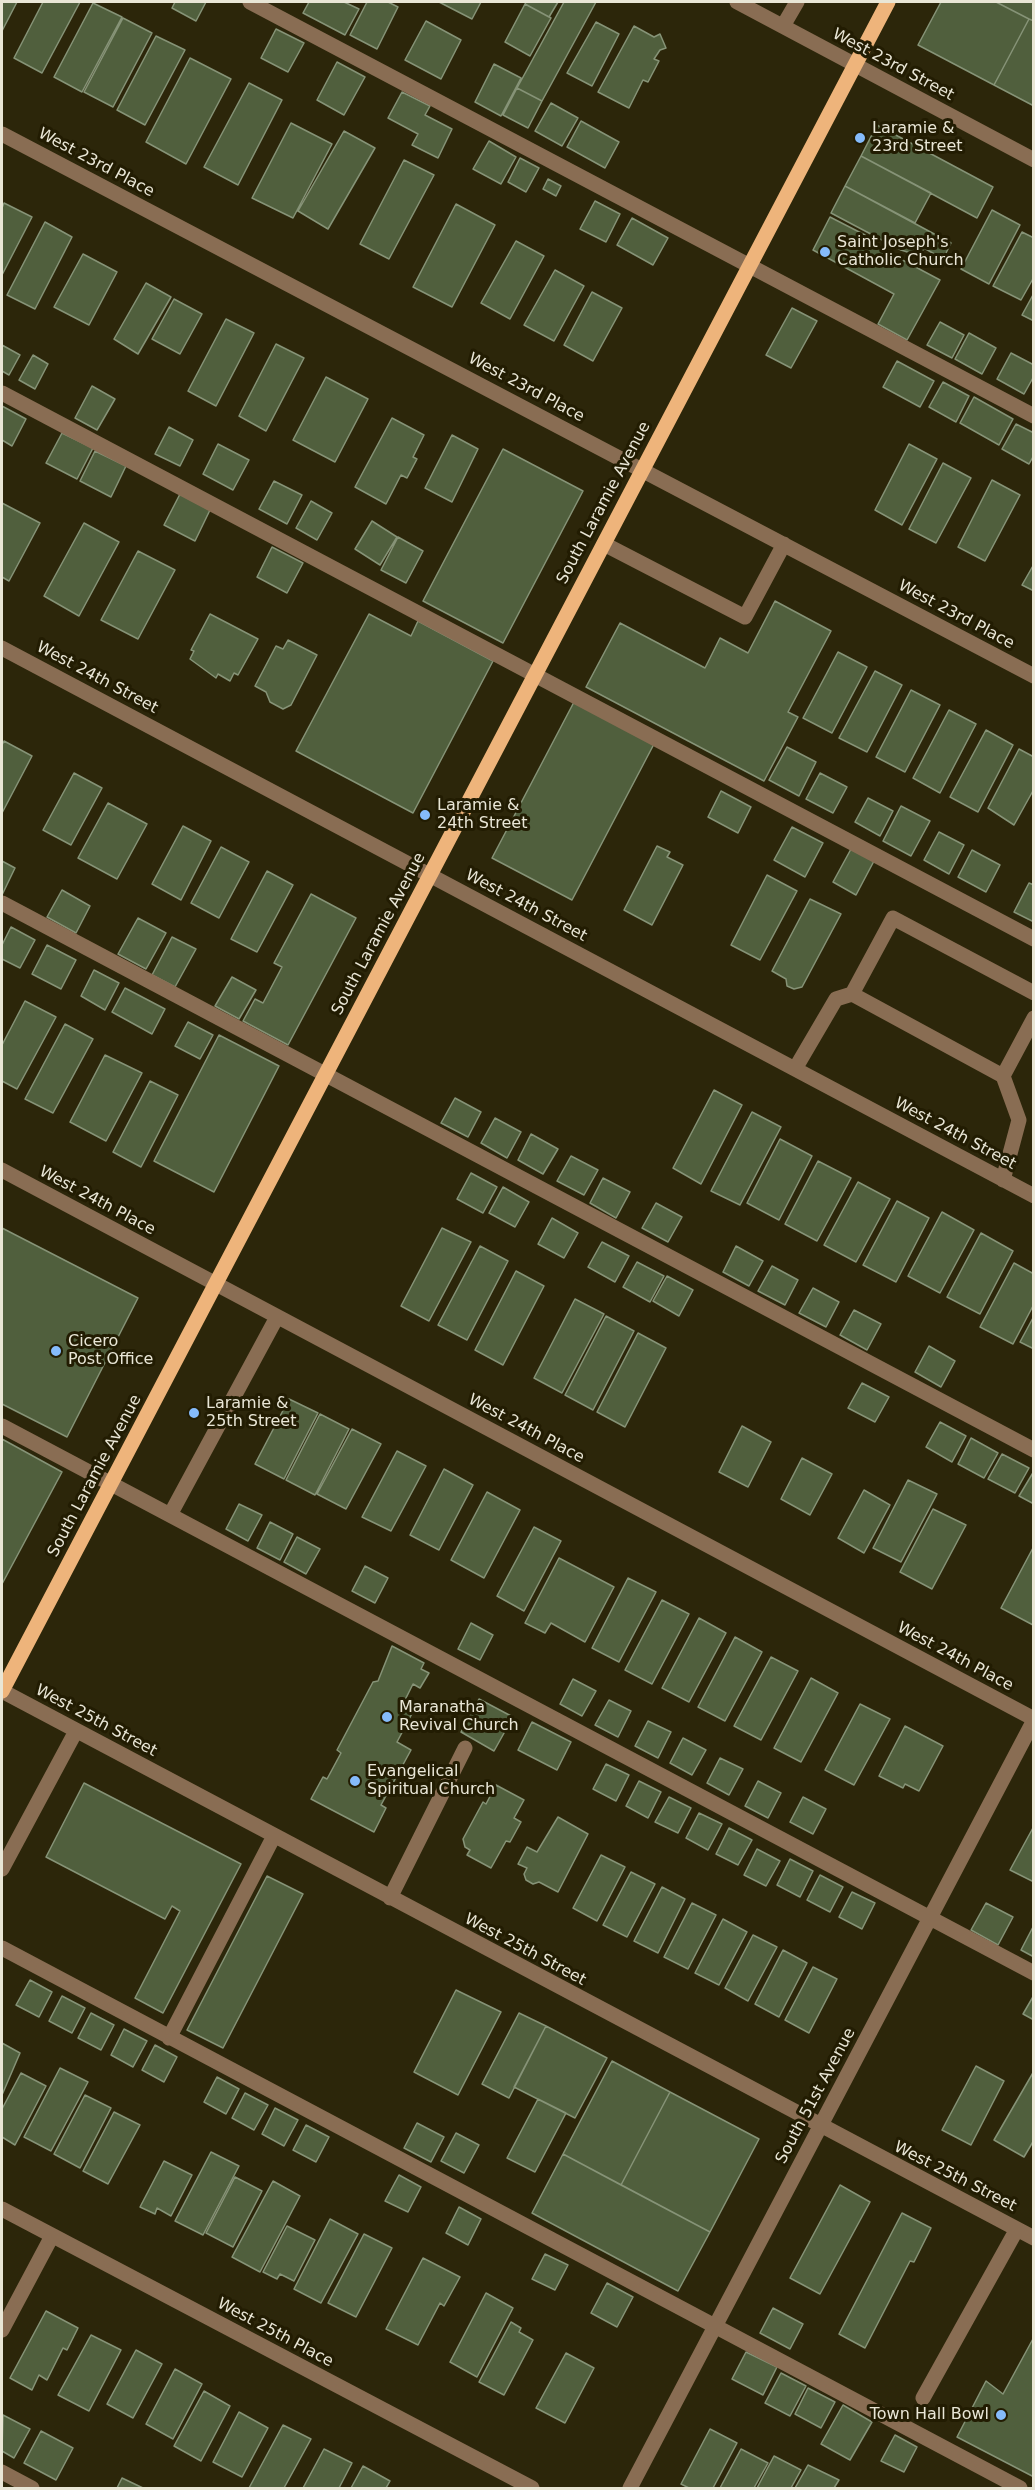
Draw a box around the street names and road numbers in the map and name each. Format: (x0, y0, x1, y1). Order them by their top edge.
street label: West 23rd Street (829, 25, 957, 105)
street label: West 23rd Place (35, 124, 157, 202)
street label: West 23rd Place (465, 349, 587, 427)
street label: South Laramie Avenue (553, 419, 655, 587)
street label: West 23rd Place (895, 576, 1017, 654)
street label: West 24th Street (33, 638, 161, 718)
street label: South Laramie Avenue (328, 850, 430, 1018)
street label: West 24th Street (462, 866, 590, 946)
street label: West 24th Street (891, 1094, 1019, 1174)
street label: West 24th Place (36, 1162, 158, 1240)
street label: West 24th Place (465, 1390, 587, 1468)
street label: South Laramie Avenue (44, 1392, 146, 1560)
street label: West 24th Place (894, 1618, 1016, 1696)
street label: West 25th Street (32, 1681, 160, 1761)
street label: West 25th Street (461, 1910, 589, 1990)
street label: South 51st Avenue (772, 2025, 860, 2167)
street label: West 25th Street (891, 2138, 1019, 2216)
street label: West 25th Place (214, 2294, 336, 2372)

